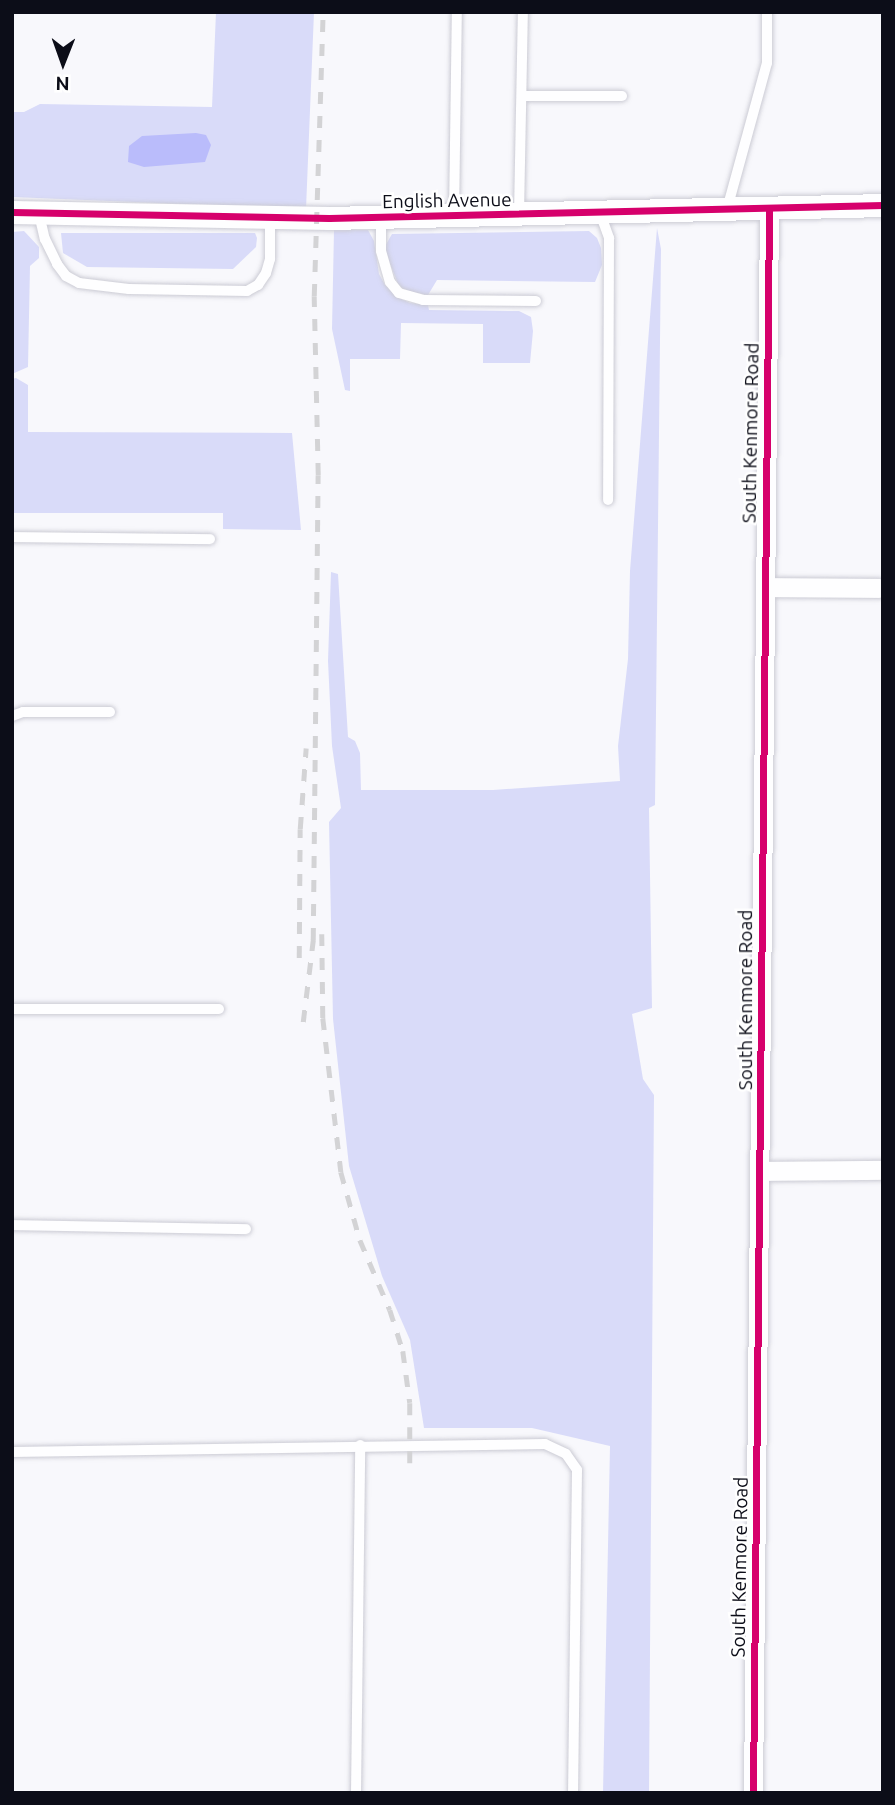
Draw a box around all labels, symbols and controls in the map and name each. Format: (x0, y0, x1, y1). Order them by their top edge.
north arrow (28, 28, 98, 98)
text: N (55, 73, 70, 95)
street label: English Avenue (382, 188, 512, 214)
street label: South Kenmore Road (738, 343, 764, 523)
street label: South Kenmore Road (735, 910, 757, 1090)
street label: South Kenmore Road (727, 1477, 753, 1657)

